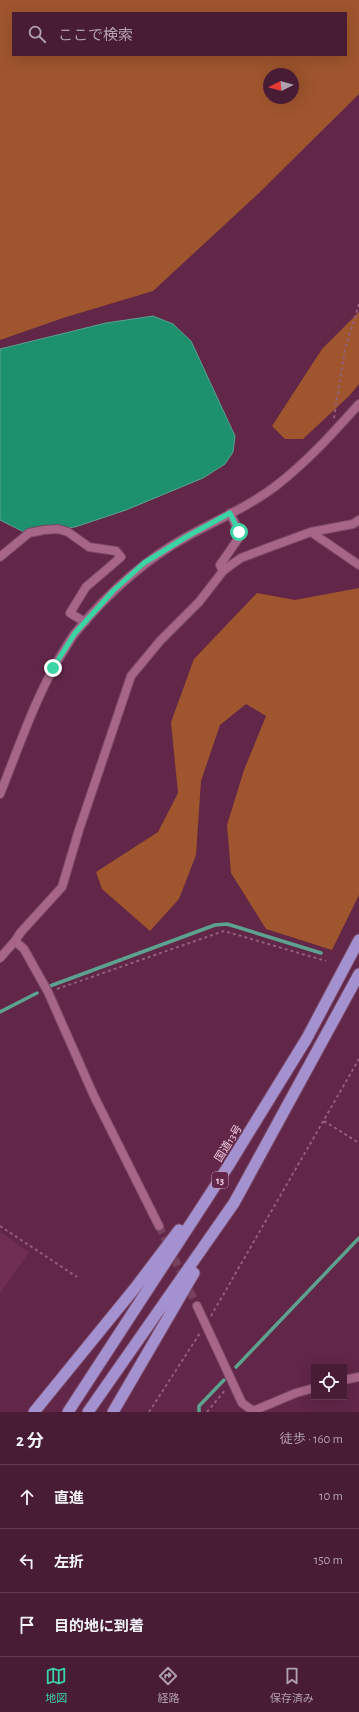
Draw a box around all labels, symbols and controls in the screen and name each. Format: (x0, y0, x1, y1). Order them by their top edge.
search box (12, 12, 347, 56)
icon: search (26, 23, 48, 45)
text: ここで検索 (58, 28, 133, 43)
north arrow (263, 68, 299, 104)
route start (230, 523, 248, 541)
route end (44, 659, 62, 677)
street label: 国道13号 (212, 1122, 244, 1164)
road number: 13 (212, 1172, 228, 1188)
map controls (311, 1364, 347, 1400)
button: locate (311, 1364, 347, 1400)
text: 2 分 (16, 1432, 44, 1449)
text: 徒歩 · 160 m (280, 1433, 343, 1446)
icon: ahead (16, 1486, 38, 1508)
text: 10 m (319, 1490, 343, 1503)
text: 直進 (54, 1491, 84, 1506)
icon: left (16, 1550, 38, 1572)
text: 150 m (314, 1554, 343, 1567)
text: 左折 (54, 1555, 84, 1570)
icon: arrive (16, 1614, 38, 1636)
text: 目的地に到着 (54, 1619, 144, 1634)
tab: 地図 (45, 1665, 67, 1705)
tab: 経路 (157, 1665, 179, 1705)
tab: 保存済み (270, 1665, 314, 1705)

